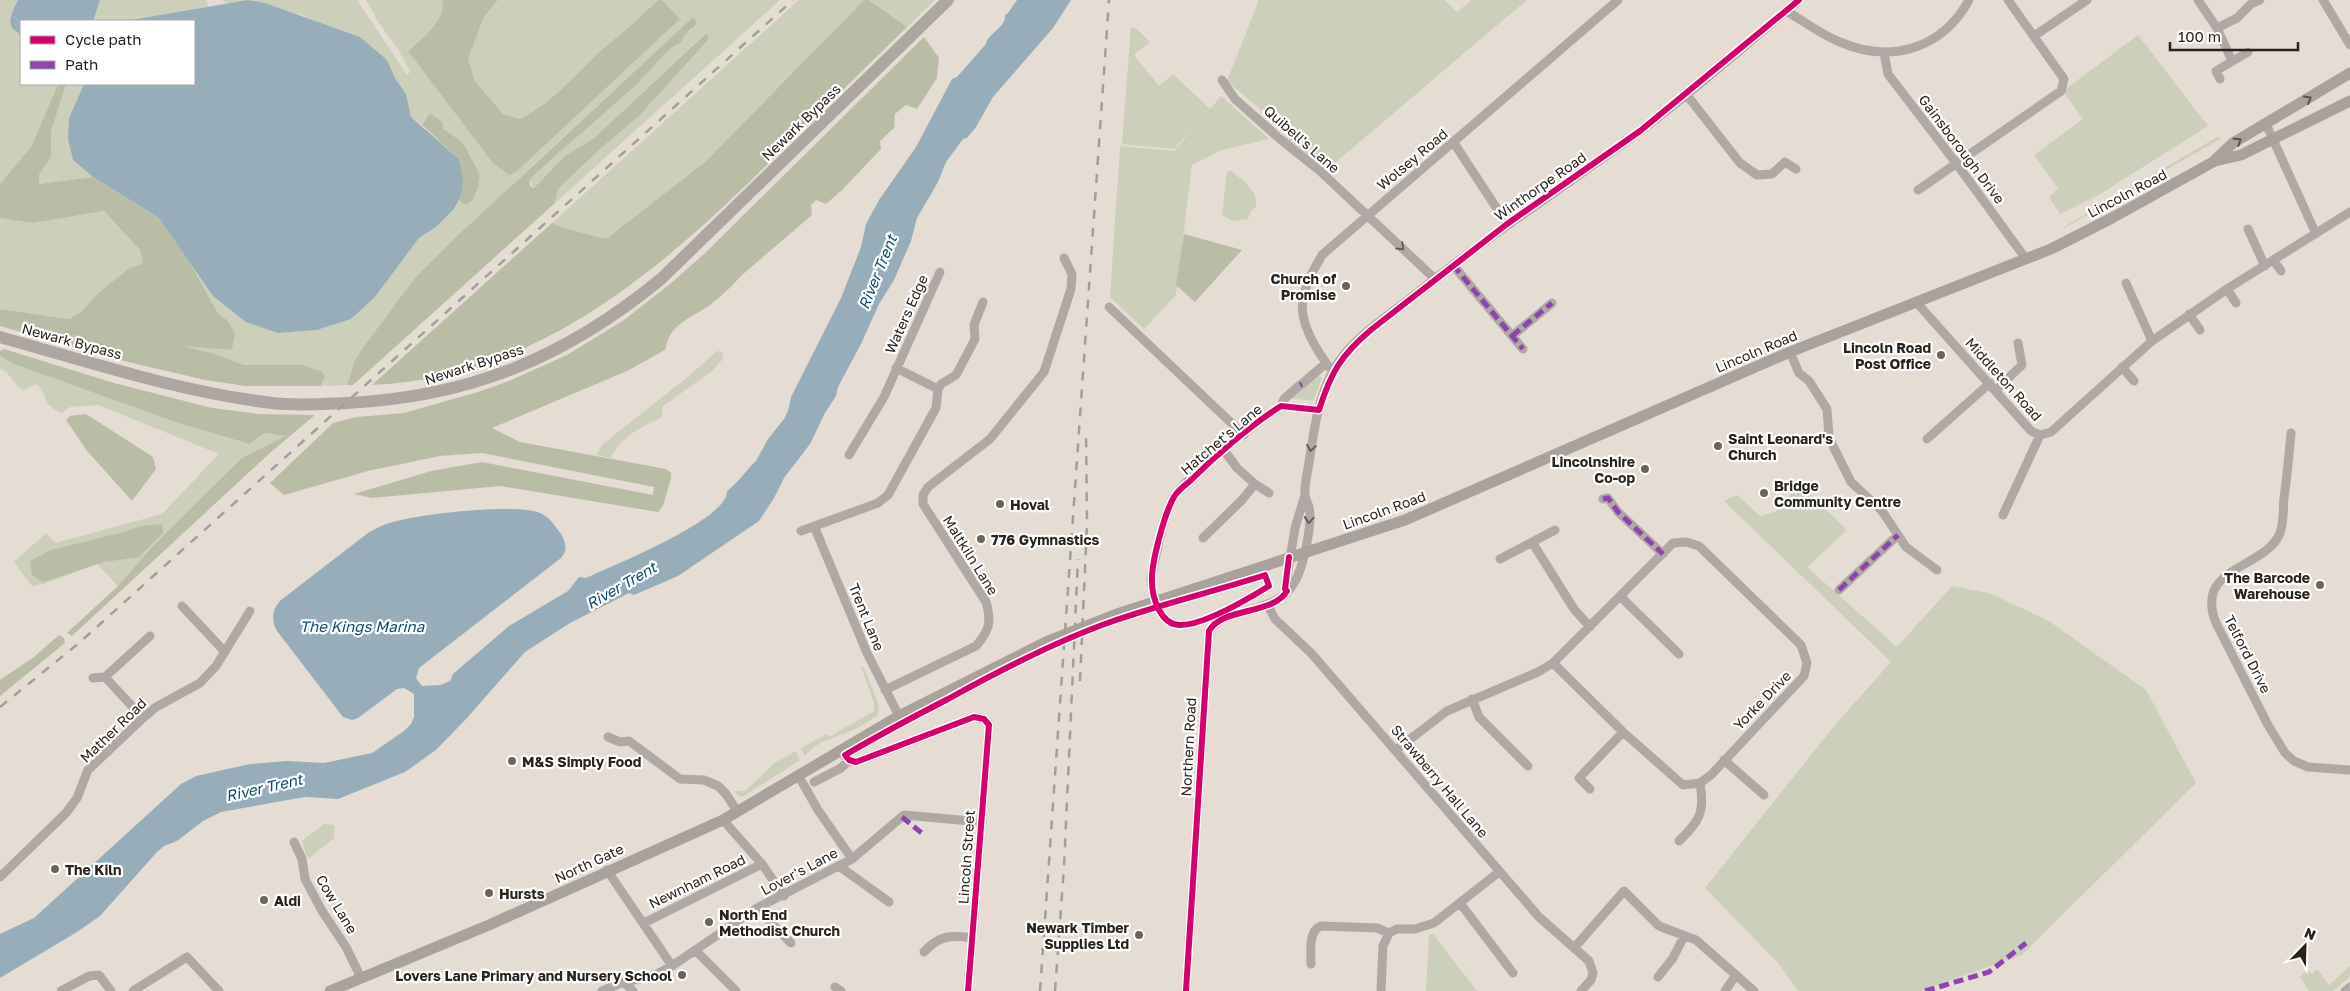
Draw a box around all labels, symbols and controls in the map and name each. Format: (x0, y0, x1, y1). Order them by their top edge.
legend (20, 20, 195, 85)
scale bar (2170, 20, 2298, 52)
text: 100 m (2178, 27, 2221, 45)
text: Cycle path (65, 30, 141, 48)
text: Path (65, 55, 98, 73)
street label: Newark Bypass (758, 80, 844, 164)
street label: Gainsborough Drive (1915, 91, 2009, 207)
one-way arrow (2302, 96, 2311, 106)
street label: Quibell's Lane (1261, 102, 1343, 176)
street label: Wolsey Road (1373, 125, 1451, 193)
one-way arrow (2233, 137, 2242, 147)
street label: Winthorpe Road (1491, 148, 1589, 224)
street label: Lincoln Road (2084, 165, 2170, 221)
water label: River Trent (854, 231, 901, 312)
one-way arrow (1395, 241, 1404, 250)
place label: Church of Promise (1271, 270, 1337, 303)
street label: Waters Edge (881, 272, 931, 356)
marker: Church of Promise (1340, 280, 1352, 292)
street label: Newark Bypass (20, 319, 124, 363)
street label: Lincoln Road (1713, 326, 1799, 376)
street label: Middleton Road (1962, 334, 2046, 424)
place label: Lincoln Road Post Office (1843, 339, 1931, 372)
street label: Newark Bypass (422, 340, 526, 388)
marker: Lincoln Road Post Office (1935, 349, 1947, 361)
street label: Hatchet's Lane (1177, 400, 1265, 478)
place label: Saint Leonard's Church (1728, 430, 1833, 463)
marker: Saint Leonard's Church (1712, 440, 1724, 452)
one-way arrow (1307, 444, 1317, 452)
place label: Lincolnshire Co-op (1551, 453, 1635, 486)
marker: Lincolnshire Co-op (1639, 463, 1651, 475)
place label: Bridge Community Centre (1774, 477, 1901, 510)
street label: Lincoln Road (1340, 487, 1428, 533)
marker: Bridge Community Centre (1758, 487, 1770, 499)
place label: Hoval (1010, 496, 1050, 513)
marker: Hoval (994, 498, 1006, 510)
street label: Maltkiln Lane (940, 512, 1002, 598)
one-way arrow (1303, 516, 1314, 524)
place label: 776 Gymnastics (991, 531, 1099, 548)
marker: 776 Gymnastics (975, 533, 987, 545)
water label: River Trent (583, 557, 661, 612)
place label: The Barcode Warehouse (2224, 569, 2310, 602)
marker: The Barcode Warehouse (2314, 579, 2326, 591)
street label: Trent Lane (846, 581, 888, 653)
street label: Telford Drive (2221, 612, 2275, 696)
water label: The Kings Marina (300, 617, 425, 636)
street label: Yorke Drive (1730, 667, 1794, 733)
street label: Mather Road (76, 694, 150, 766)
street label: Northern Road (1177, 697, 1199, 797)
street label: Strawberry Hall Lane (1388, 721, 1492, 841)
place label: M&S Simply Food (522, 753, 641, 770)
marker: M&S Simply Food (506, 755, 518, 767)
water label: River Trent (224, 769, 306, 805)
street label: Lincoln Street (954, 809, 978, 905)
street label: North Gate (552, 840, 626, 886)
street label: Lover's Lane (758, 844, 840, 898)
street label: Newnham Road (646, 850, 748, 912)
place label: The Kiln (65, 861, 121, 878)
marker: The Kiln (49, 863, 61, 875)
street label: Cow Lane (313, 872, 361, 936)
place label: Hursts (499, 885, 545, 902)
marker: Hursts (483, 887, 495, 899)
place label: Aldi (274, 892, 301, 909)
marker: Aldi (258, 894, 270, 906)
place label: North End Methodist Church (719, 906, 840, 939)
marker: North End Methodist Church (703, 916, 715, 928)
place label: Newark Timber Supplies Ltd (1026, 919, 1130, 952)
north arrow (2280, 921, 2330, 971)
text: N (2302, 924, 2318, 943)
marker: Newark Timber Supplies Ltd (1133, 929, 1145, 941)
place label: Lovers Lane Primary and Nursery School (395, 967, 672, 984)
marker: Lovers Lane Primary and Nursery School (676, 969, 688, 981)

